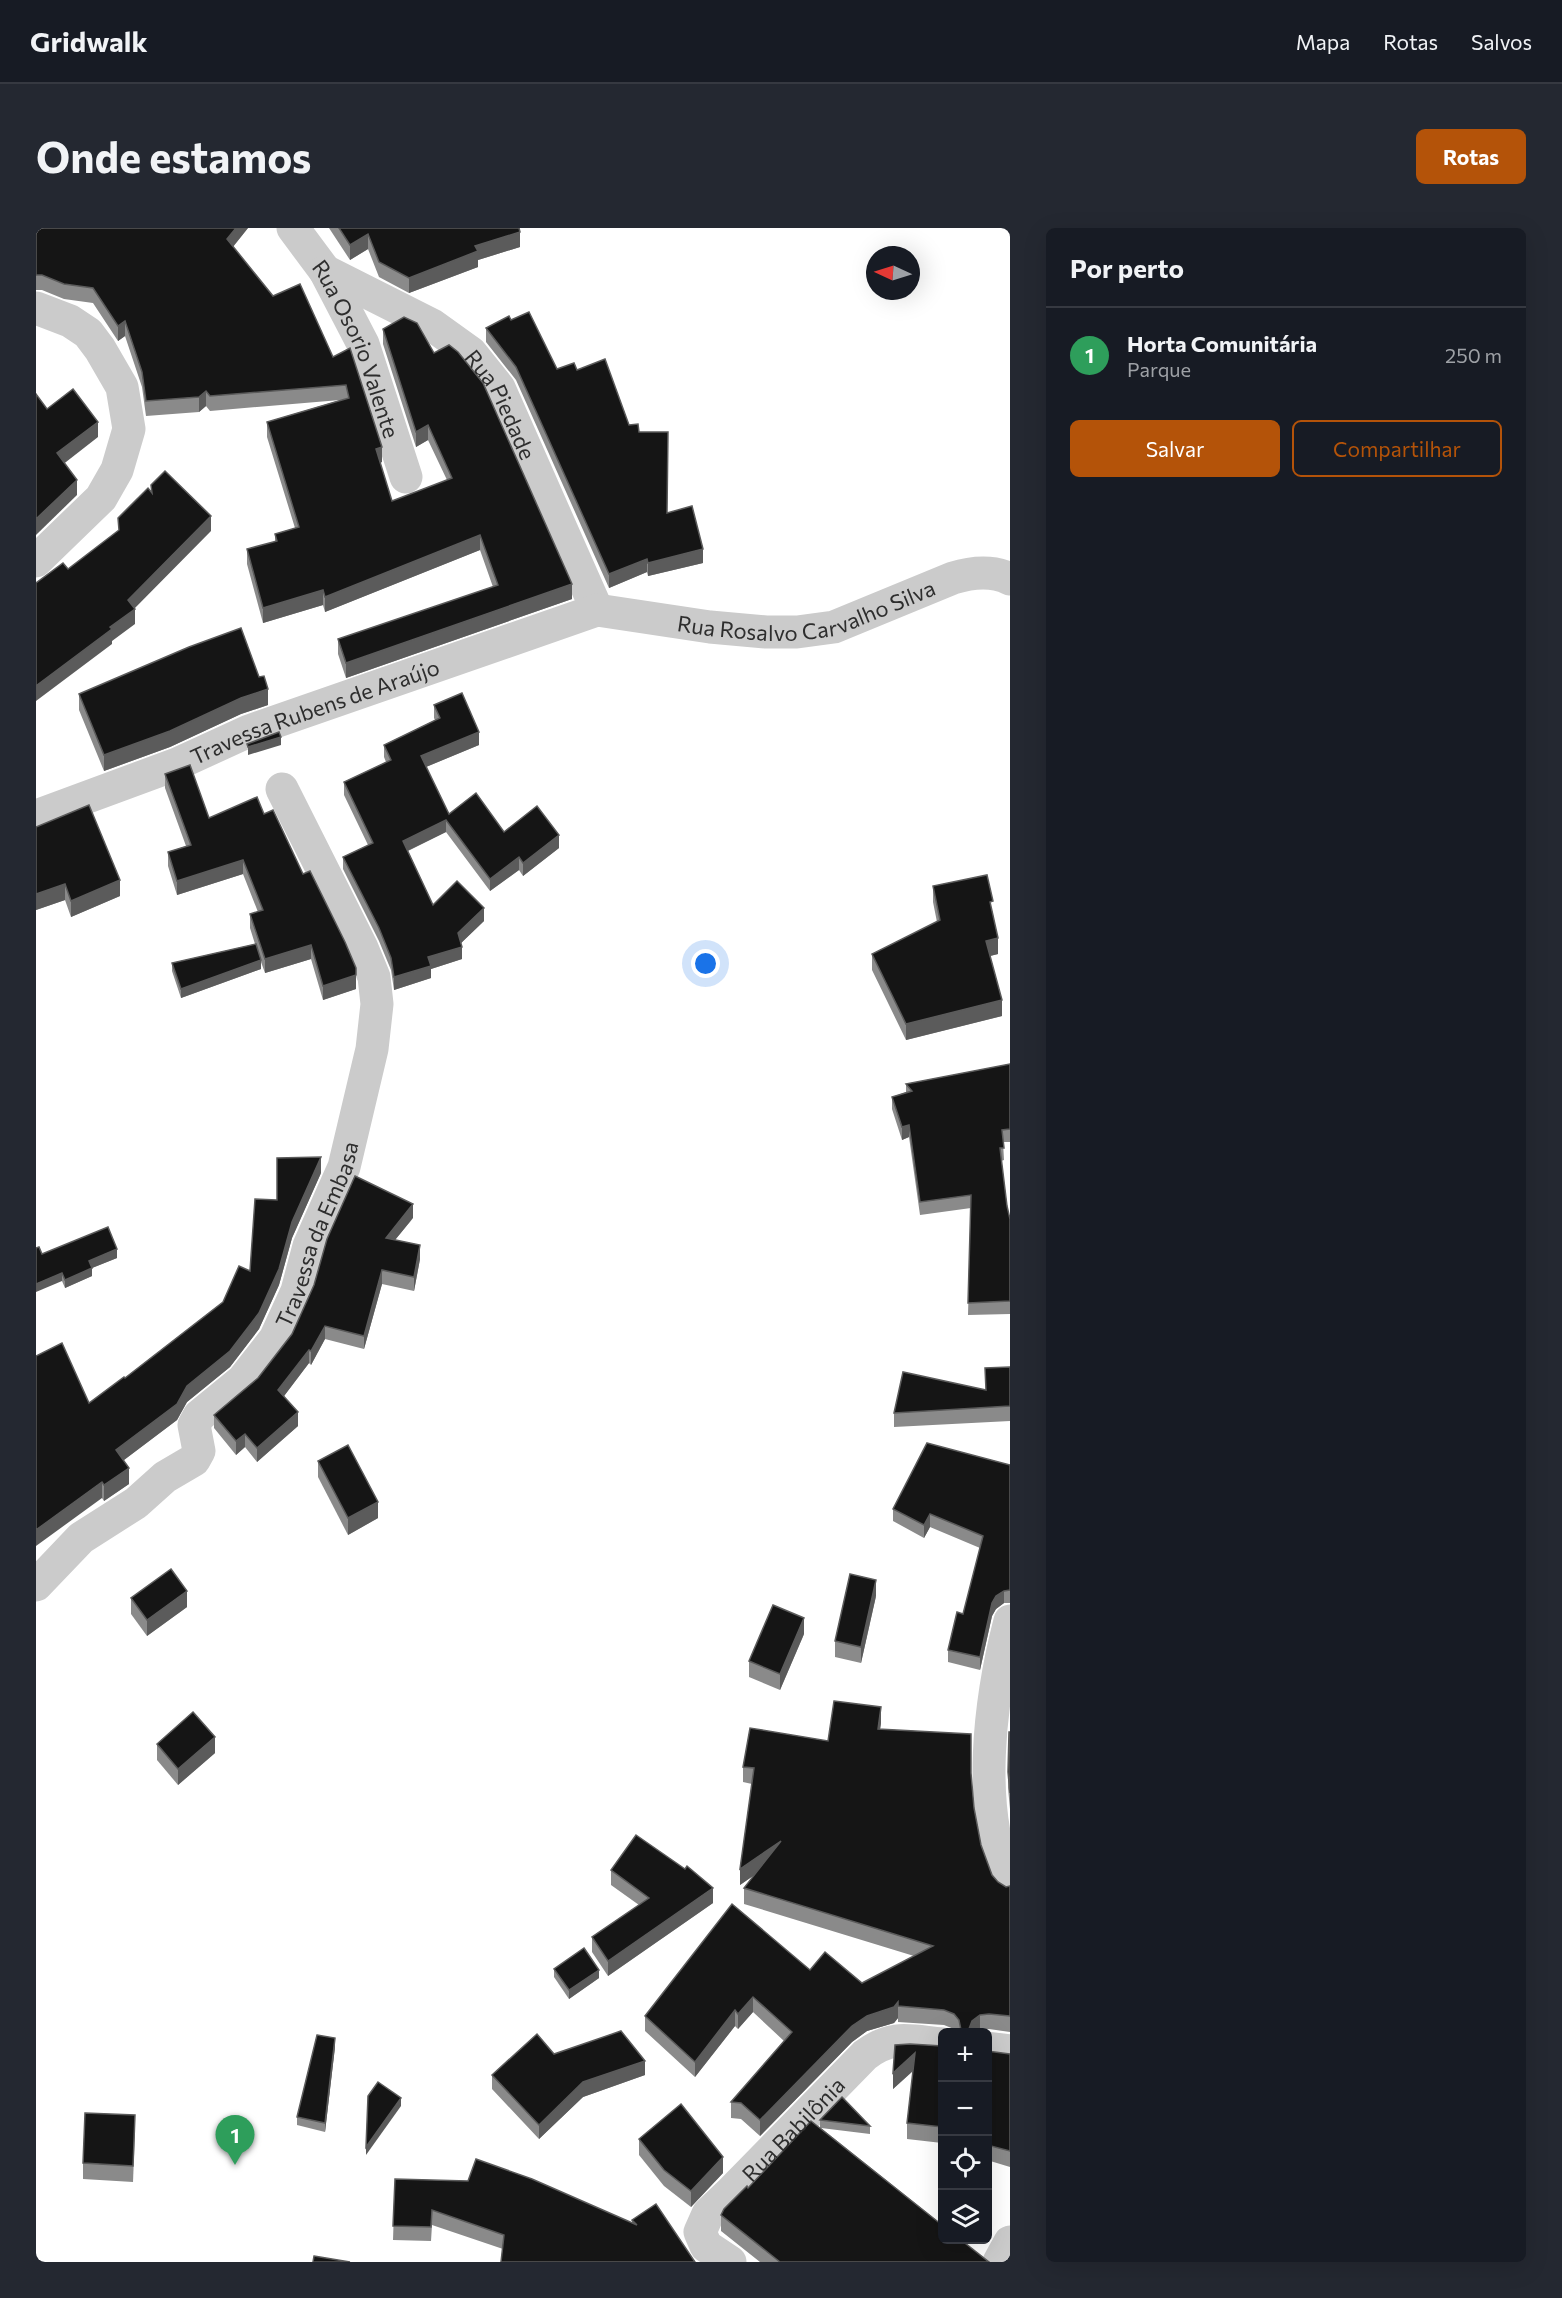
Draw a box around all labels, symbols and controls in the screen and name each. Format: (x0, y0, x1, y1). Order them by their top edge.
text: Gridwalk (30, 24, 148, 58)
text: Mapa (1296, 29, 1350, 54)
text: Rotas (1383, 29, 1438, 54)
text: Salvos (1471, 29, 1532, 54)
button: Rotas (1416, 129, 1526, 184)
text: Onde estamos (36, 130, 311, 182)
north arrow (866, 246, 920, 300)
text: Por perto (1070, 252, 1184, 283)
street label: Rua Osorio Valente (307, 254, 406, 441)
text: Horta Comunitária (1127, 330, 1317, 357)
text: 1 (1085, 343, 1094, 367)
text: 250 m (1445, 343, 1502, 367)
street label: Rua Piedade (460, 344, 542, 463)
text: Parque (1127, 357, 1191, 381)
button: Salvar (1070, 420, 1280, 477)
button: Compartilhar (1292, 420, 1502, 477)
street label: Rua Rosalvo Carvalho Silva (675, 573, 939, 646)
street label: Travessa Rubens de Araújo (186, 652, 443, 770)
your location (691, 949, 720, 978)
street label: Travessa da Embasa (269, 1139, 363, 1331)
map controls (938, 2028, 992, 2244)
button: + (938, 2028, 992, 2082)
street label: Rua Babilônia (736, 2071, 850, 2187)
button: − (938, 2082, 992, 2136)
pin: 1 (216, 2116, 254, 2165)
button: locate (938, 2136, 992, 2190)
button: layers (938, 2190, 992, 2244)

